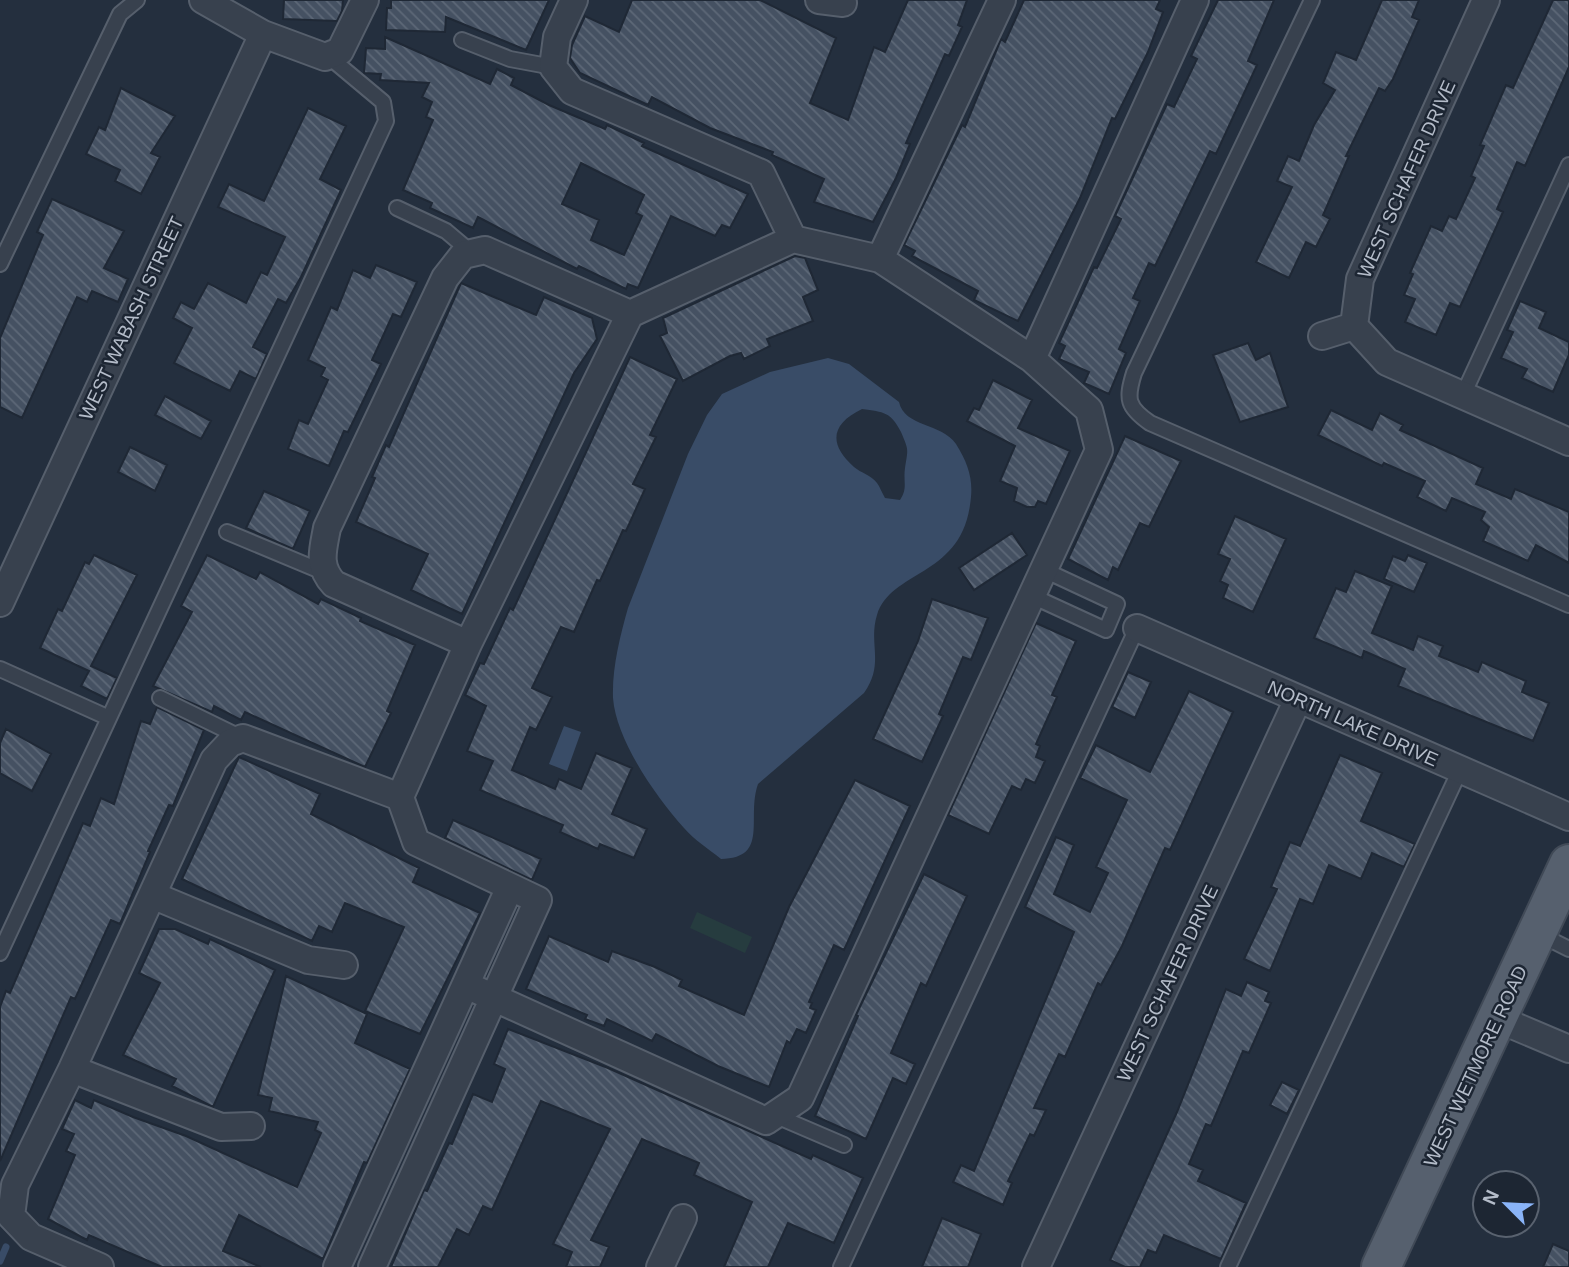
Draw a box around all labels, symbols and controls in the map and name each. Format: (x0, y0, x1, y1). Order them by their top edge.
street label: WEST SCHAFER DRIVE (1353, 77, 1460, 281)
street label: WEST WABASH STREET (75, 213, 188, 423)
street label: NORTH LAKE DRIVE (1264, 676, 1441, 771)
street label: WEST SCHAFER DRIVE (1113, 882, 1222, 1085)
street label: WEST WETMORE ROAD (1420, 962, 1531, 1170)
north arrow (1471, 1169, 1541, 1239)
text: N (1479, 1187, 1503, 1208)

